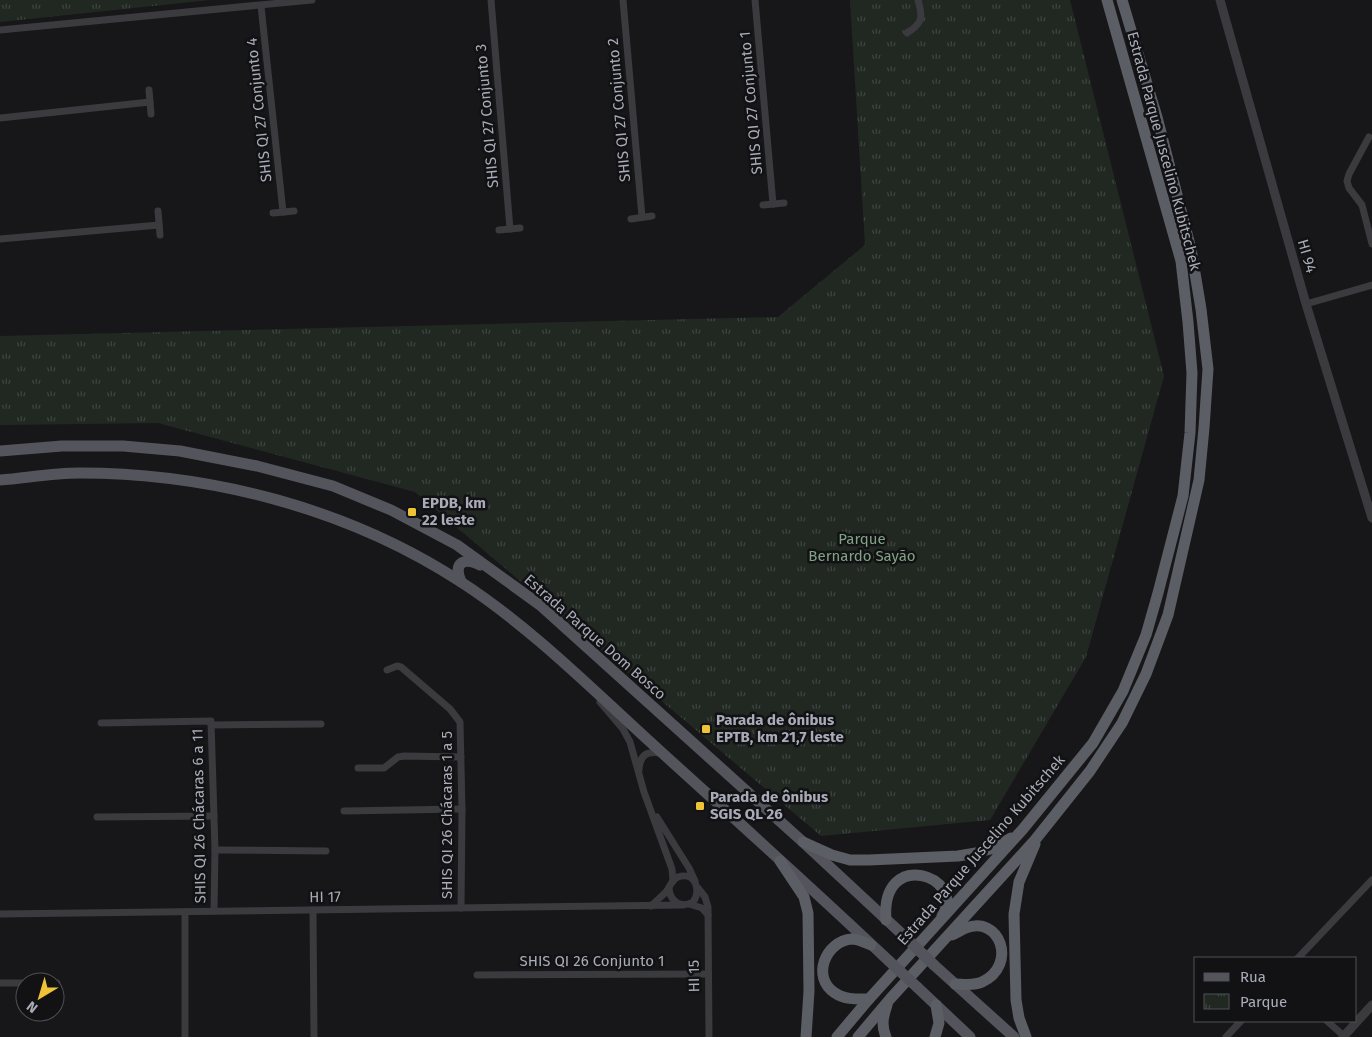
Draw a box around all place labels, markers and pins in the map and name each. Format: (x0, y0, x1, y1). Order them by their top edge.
place label: EPDB, km 22 leste (422, 494, 486, 529)
marker: EPDB, km 22 leste (406, 506, 418, 518)
place label: Parada de ônibus EPTB, km 21,7 leste (716, 711, 844, 746)
marker: Parada de ônibus EPTB, km 21,7 leste (700, 723, 712, 735)
place label: Parada de ônibus SGIS QL 26 (710, 788, 828, 823)
marker: Parada de ônibus SGIS QL 26 (694, 800, 706, 812)

